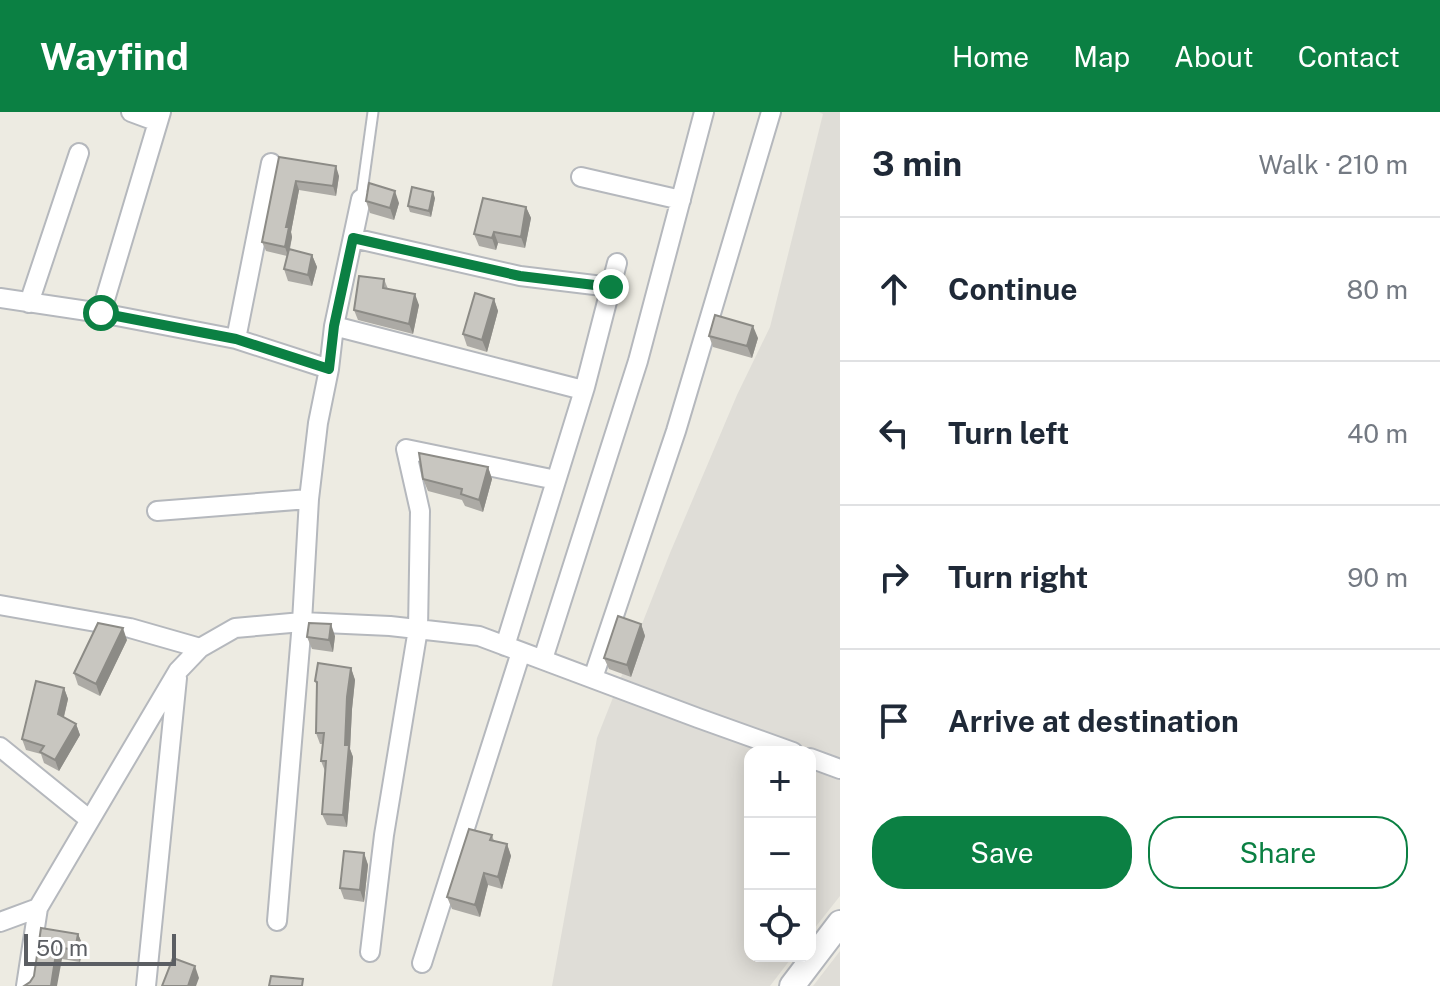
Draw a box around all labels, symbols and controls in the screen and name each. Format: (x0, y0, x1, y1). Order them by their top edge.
text: Wayfind (40, 34, 189, 79)
text: Home (952, 40, 1029, 73)
text: Map (1073, 40, 1130, 73)
text: About (1174, 40, 1254, 73)
text: Contact (1298, 40, 1400, 73)
text: 3 min (872, 144, 962, 184)
text: Walk · 210 m (1258, 149, 1408, 180)
icon: ahead (872, 267, 916, 311)
route end (593, 269, 629, 305)
text: Continue (948, 271, 1078, 307)
text: 80 m (1347, 274, 1408, 305)
route start (83, 295, 119, 331)
icon: left (872, 411, 916, 455)
text: Turn left (948, 415, 1069, 451)
text: 40 m (1347, 418, 1408, 449)
icon: right (872, 555, 916, 599)
text: Turn right (948, 559, 1088, 595)
text: 90 m (1347, 562, 1408, 593)
icon: arrive (872, 699, 916, 743)
text: Arrive at destination (948, 703, 1239, 739)
map controls (744, 746, 816, 962)
button: + (744, 746, 816, 818)
button: Save (872, 816, 1132, 889)
button: Share (1148, 816, 1408, 889)
button: − (744, 818, 816, 890)
button: locate (744, 890, 816, 962)
scale bar (24, 930, 176, 966)
text: 50 m (36, 935, 88, 961)

